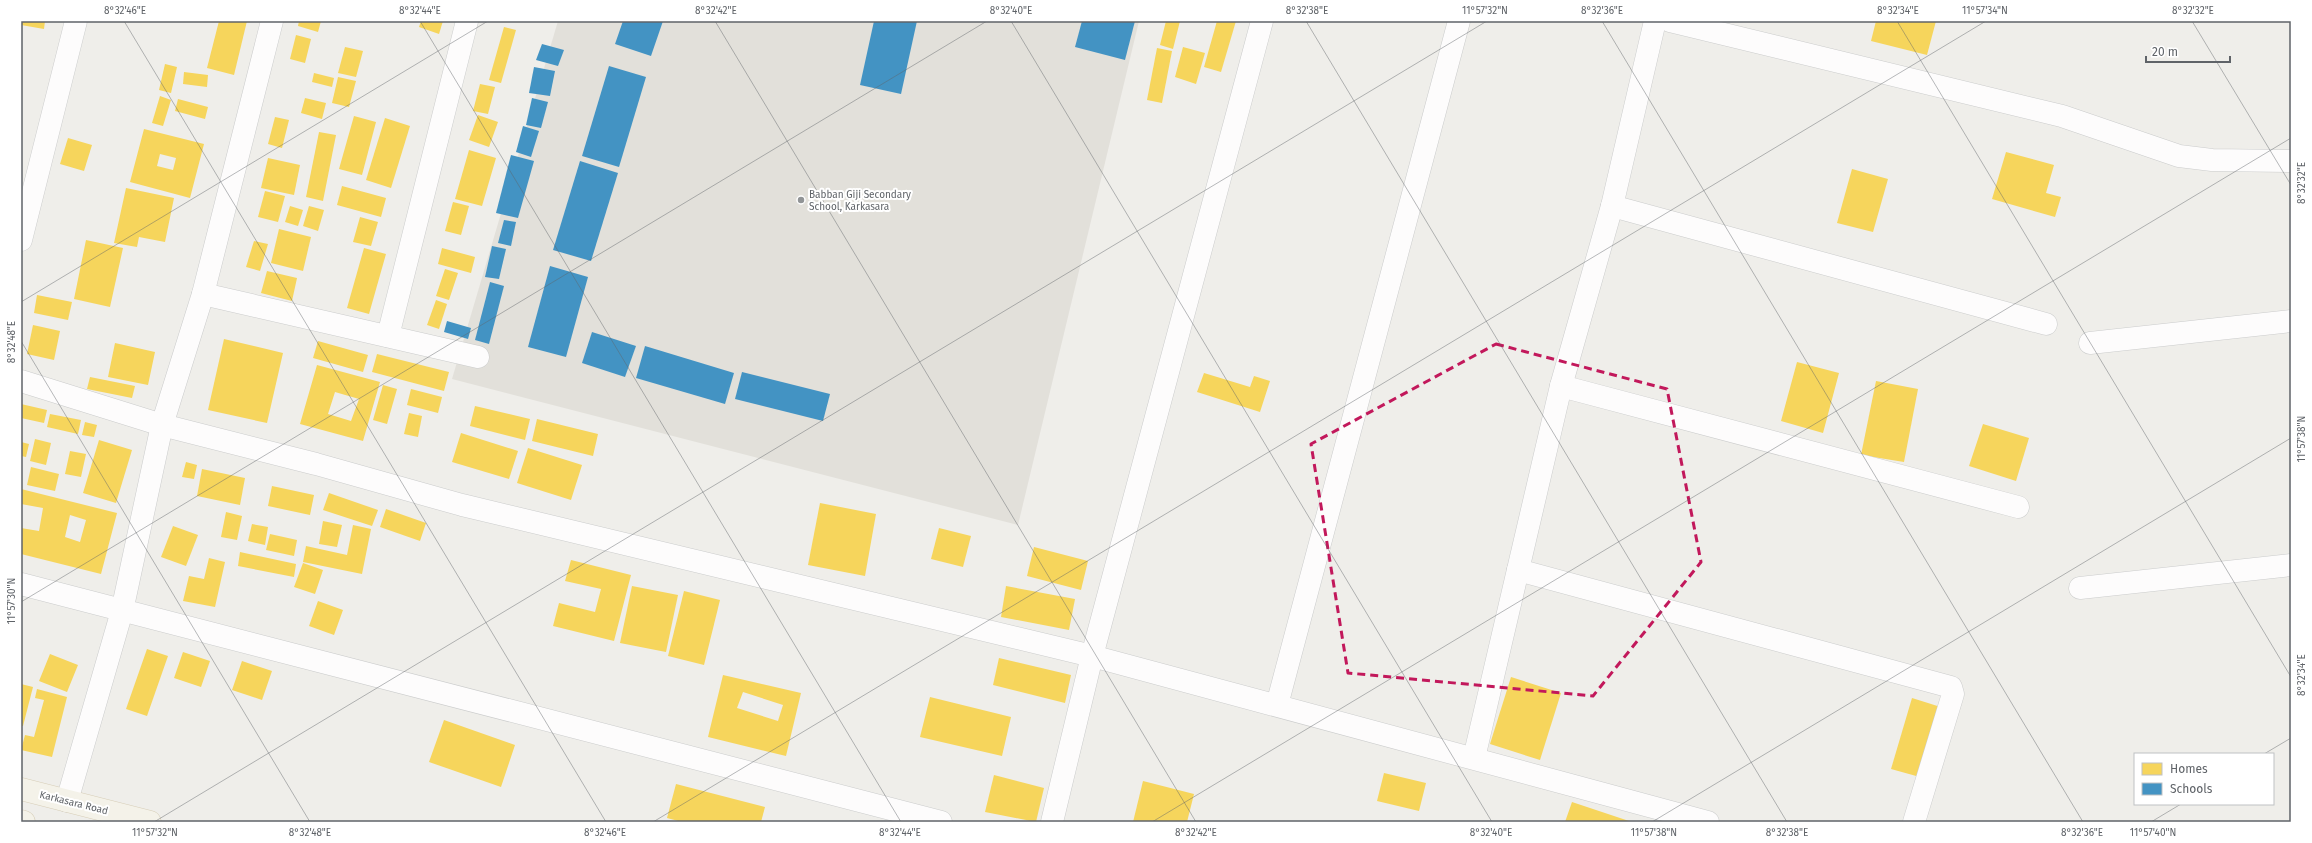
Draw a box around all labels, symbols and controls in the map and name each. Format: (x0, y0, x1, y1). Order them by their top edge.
text: 8°32'46"E (104, 5, 146, 17)
text: 8°32'44"E (399, 5, 441, 17)
text: 8°32'42"E (695, 5, 737, 17)
text: 8°32'40"E (990, 5, 1032, 17)
text: 8°32'38"E (1286, 5, 1328, 17)
text: 11°57'32"N (1462, 5, 1508, 17)
text: 8°32'36"E (1581, 5, 1623, 17)
text: 8°32'34"E (1877, 5, 1919, 17)
text: 11°57'34"N (1962, 5, 2008, 17)
text: 8°32'32"E (2172, 5, 2214, 17)
scale bar (2146, 38, 2230, 64)
text: 20 m (2152, 45, 2178, 59)
text: 8°32'32"E (2296, 162, 2308, 204)
place label: Babban Giji Secondary School, Karkasara (809, 189, 911, 213)
marker: Babban Giji Secondary School, Karkasara (796, 195, 806, 205)
text: 8°32'48"E (6, 321, 18, 363)
text: 11°57'38"N (2296, 416, 2308, 462)
text: 11°57'30"N (6, 578, 18, 624)
text: 8°32'34"E (2296, 654, 2308, 696)
legend (2134, 753, 2274, 805)
text: Homes (2170, 762, 2208, 776)
text: Schools (2170, 782, 2213, 796)
street label: Karkasara Road (38, 789, 109, 817)
text: 11°57'32"N (132, 827, 178, 839)
text: 8°32'48"E (289, 827, 331, 839)
text: 8°32'46"E (584, 827, 626, 839)
text: 8°32'44"E (879, 827, 921, 839)
text: 8°32'42"E (1175, 827, 1217, 839)
text: 8°32'40"E (1470, 827, 1512, 839)
text: 11°57'38"N (1631, 827, 1677, 839)
text: 8°32'38"E (1766, 827, 1808, 839)
text: 8°32'36"E (2061, 827, 2103, 839)
text: 11°57'40"N (2130, 827, 2176, 839)

